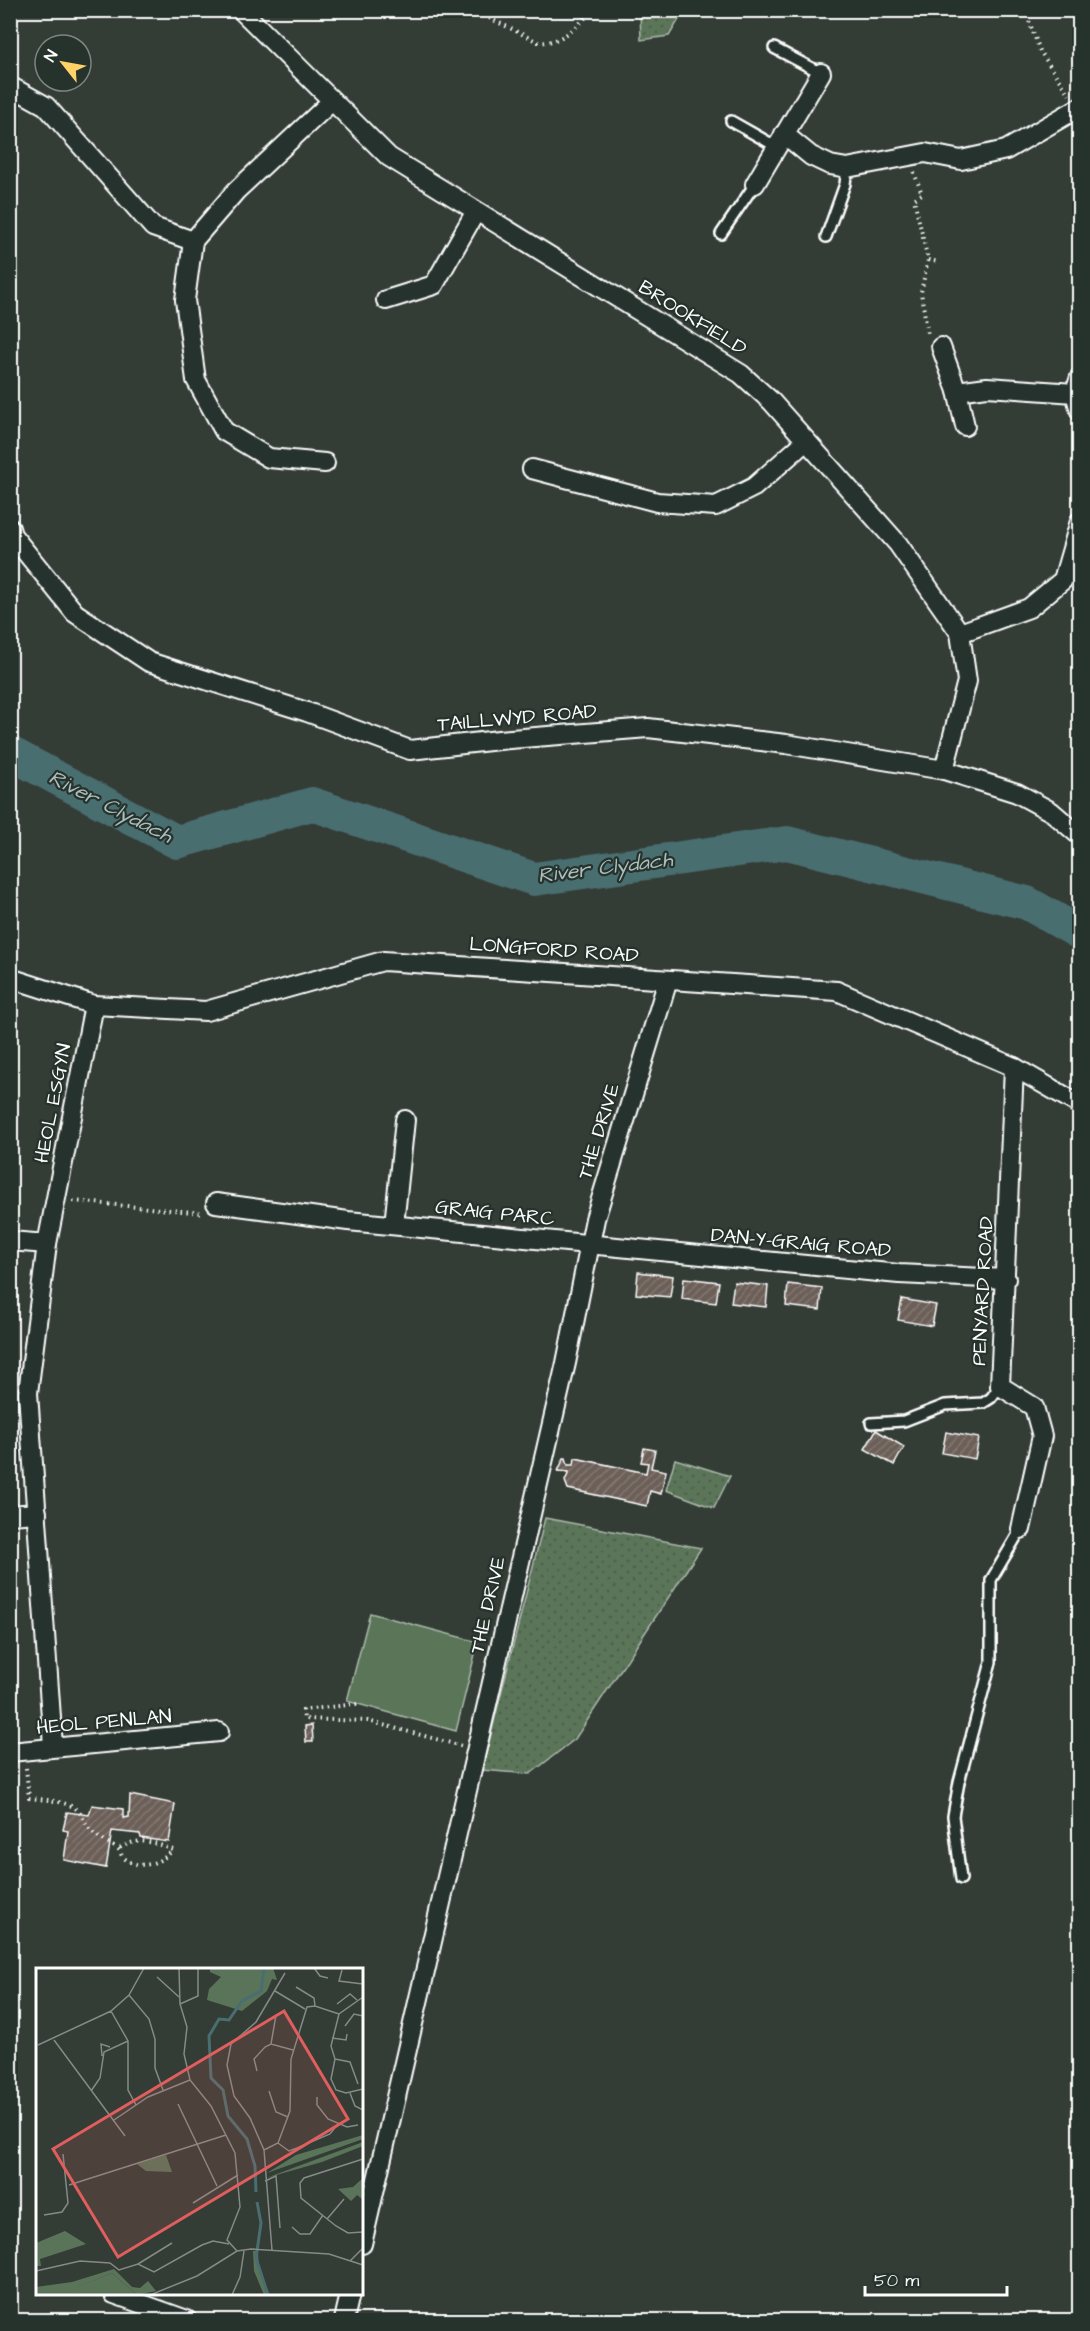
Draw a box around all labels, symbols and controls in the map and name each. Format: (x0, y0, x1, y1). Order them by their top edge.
north arrow (33, 33, 93, 93)
text: N (39, 46, 63, 66)
street label: BROOKFIELD (633, 273, 752, 362)
street label: TAILLWYD ROAD (436, 697, 598, 739)
water label: River Clydach (43, 763, 179, 852)
water label: River Clydach (536, 845, 676, 891)
street label: LONGFORD ROAD (468, 930, 640, 970)
street label: HEOL ESGYN (28, 1041, 78, 1165)
street label: THE DRIVE (571, 1080, 627, 1183)
street label: GRAIG PARC (434, 1193, 556, 1233)
street label: PENYARD ROAD (965, 1216, 1001, 1366)
street label: DAN-Y-GRAIG ROAD (710, 1221, 892, 1265)
street label: THE DRIVE (463, 1554, 513, 1657)
street label: HEOL PENLAN (35, 1702, 173, 1742)
inset map (36, 1968, 363, 2295)
scale bar (865, 2259, 1008, 2297)
text: 50 m (874, 2268, 919, 2293)

